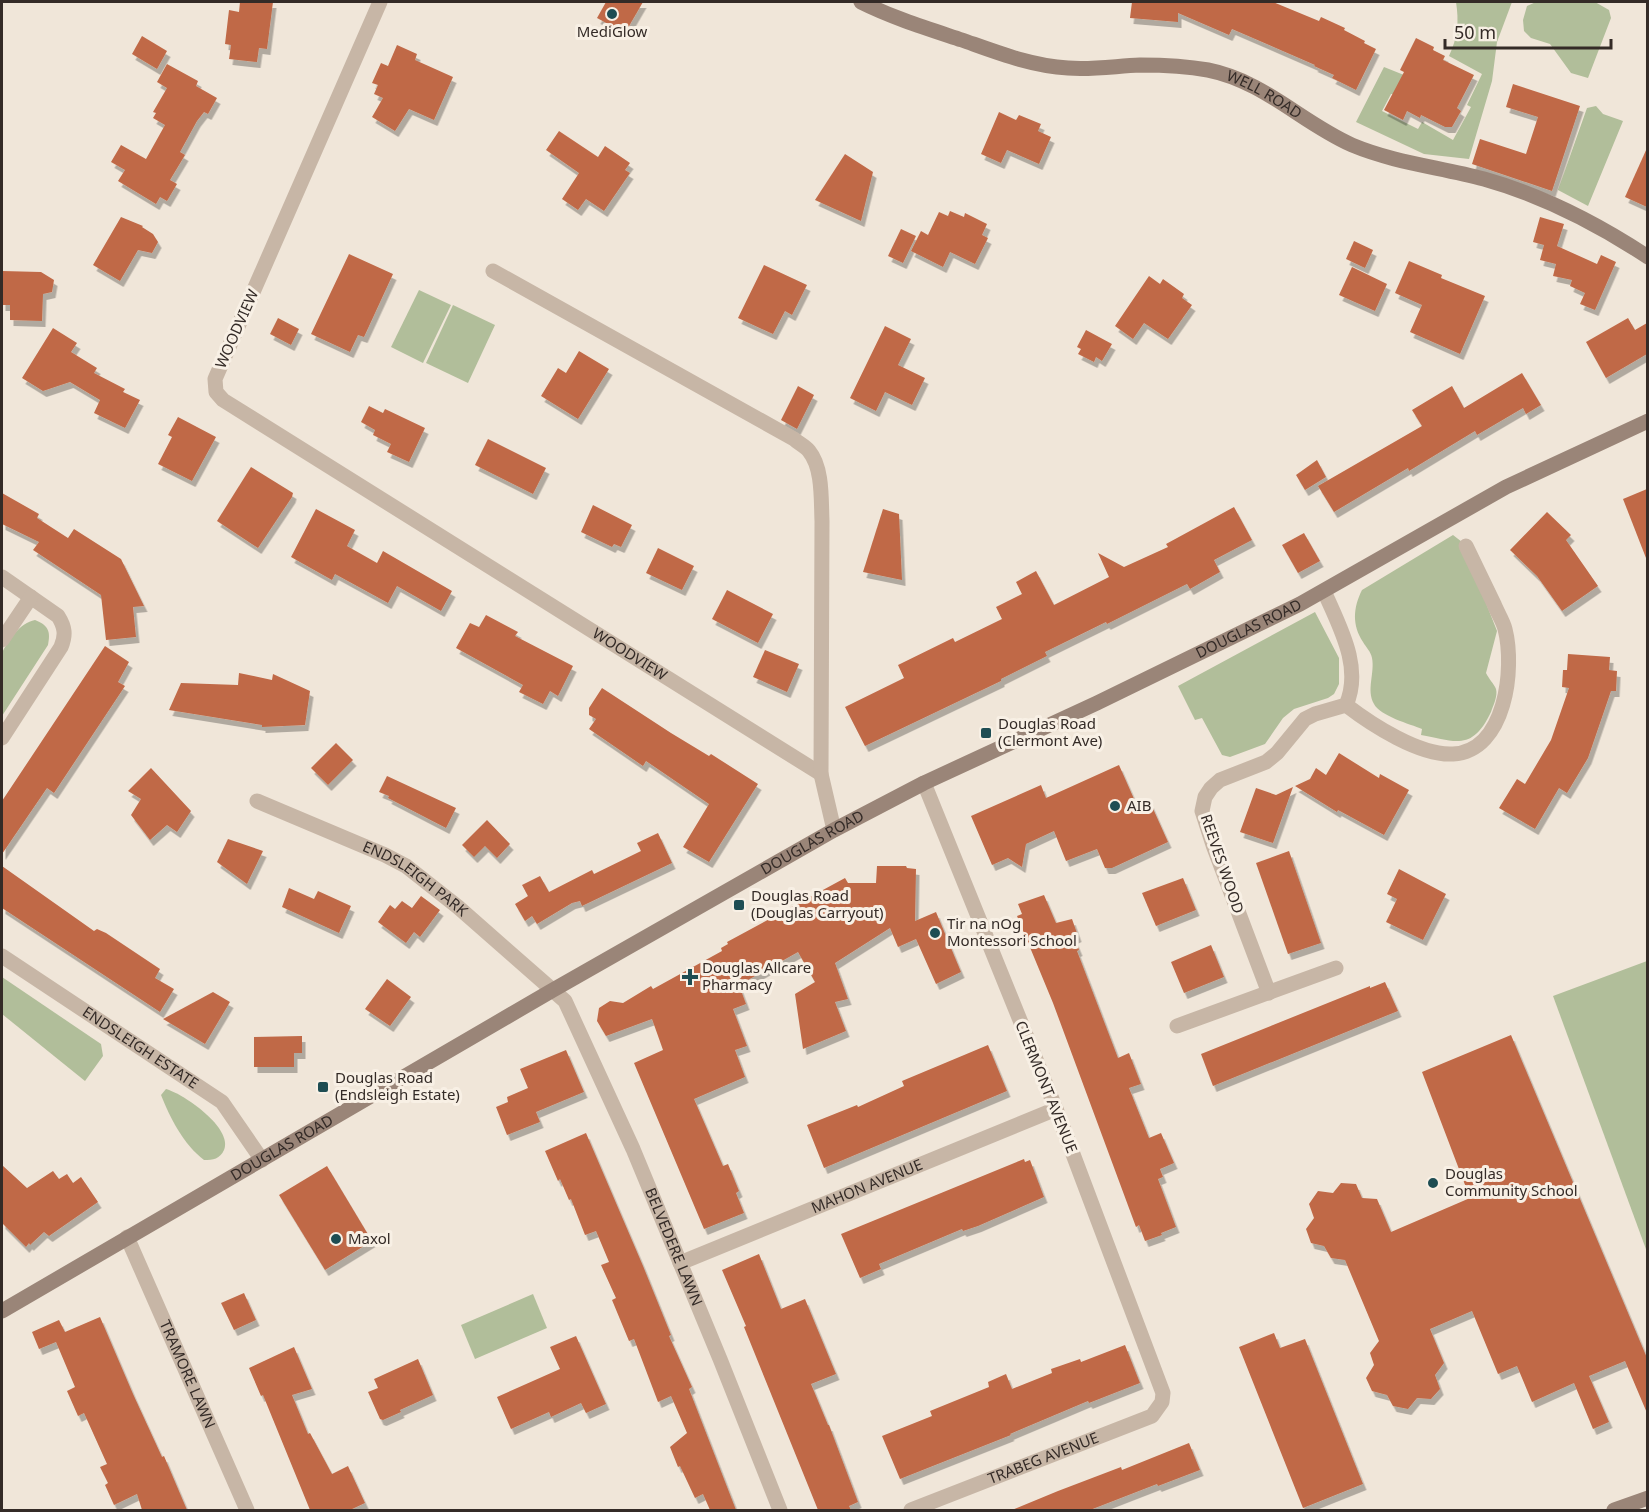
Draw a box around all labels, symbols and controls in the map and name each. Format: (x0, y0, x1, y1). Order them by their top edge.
marker: MediGlow (605, 7, 619, 21)
scale bar (1445, 12, 1612, 50)
text: 50 m (1454, 20, 1496, 44)
place label: MediGlow (577, 21, 647, 41)
street label: WELL ROAD (1224, 65, 1306, 123)
street label: WOODVIEW (210, 286, 262, 371)
street label: DOUGLAS ROAD (1192, 594, 1305, 662)
street label: WOODVIEW (589, 623, 671, 684)
place label: Douglas Road (Clermont Ave) (998, 713, 1102, 750)
marker: Douglas Road (Clermont Ave) (979, 726, 993, 740)
place label: AIB (1127, 795, 1151, 815)
marker: AIB (1108, 799, 1122, 813)
street label: DOUGLAS ROAD (757, 805, 867, 879)
street label: REEVES WOOD (1197, 811, 1249, 916)
street label: ENDSLEIGH PARK (360, 836, 473, 921)
place label: Douglas Road (Douglas Carryout) (751, 885, 884, 922)
marker: Douglas Road (Douglas Carryout) (732, 898, 746, 912)
place label: Tir na nOg Montessori School (947, 913, 1077, 950)
marker: Tir na nOg Montessori School (928, 926, 942, 940)
place label: Douglas Allcare Pharmacy (702, 957, 811, 994)
marker: Douglas Allcare Pharmacy (683, 970, 697, 984)
street label: ENDSLEIGH ESTATE (79, 1001, 203, 1093)
street label: CLERMONT AVENUE (1011, 1018, 1083, 1156)
place label: Douglas Road (Endsleigh Estate) (335, 1067, 460, 1104)
marker: Douglas Road (Endsleigh Estate) (316, 1080, 330, 1094)
street label: DOUGLAS ROAD (227, 1109, 336, 1185)
street label: MAHON AVENUE (808, 1154, 925, 1217)
place label: Douglas Community School (1445, 1163, 1578, 1200)
marker: Douglas Community School (1426, 1176, 1440, 1190)
street label: BELVEDERE LAWN (641, 1184, 708, 1309)
place label: Maxol (348, 1228, 391, 1248)
marker: Maxol (329, 1232, 343, 1246)
street label: TRAMORE LAWN (156, 1317, 221, 1431)
street label: TRABEG AVENUE (985, 1427, 1101, 1488)

